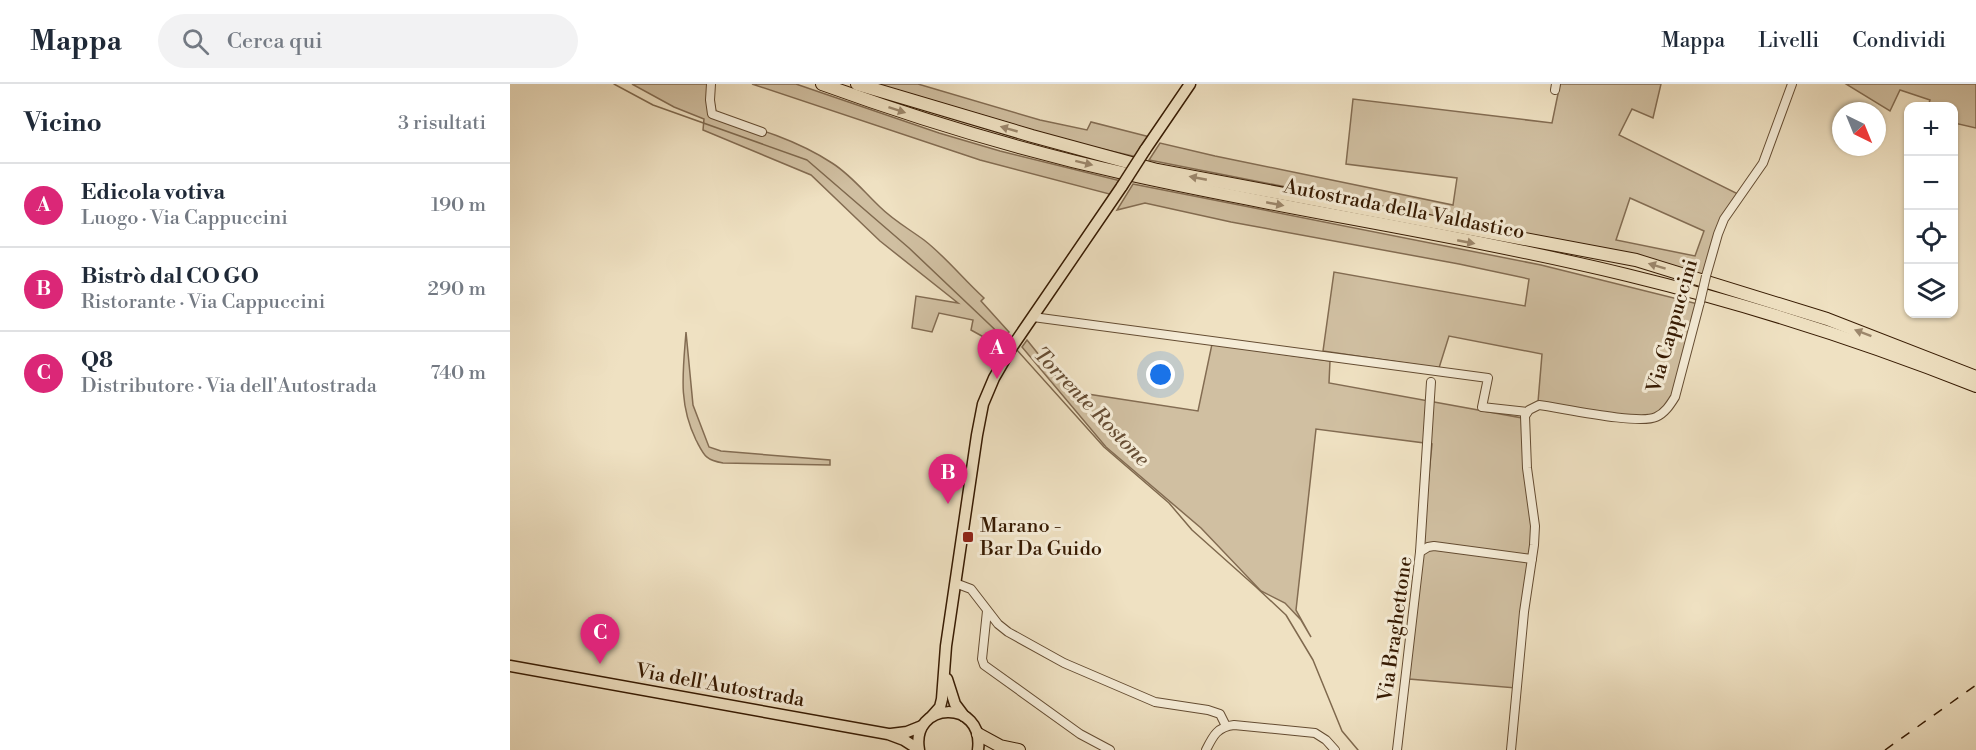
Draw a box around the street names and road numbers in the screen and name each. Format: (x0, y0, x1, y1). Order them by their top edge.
street label: Autostrada della Valdastico (1280, 174, 1527, 246)
street label: Via Cappuccini (1642, 256, 1704, 397)
street label: Via Braghettone (1373, 555, 1419, 704)
street label: Via dell'Autostrada (633, 659, 807, 713)

